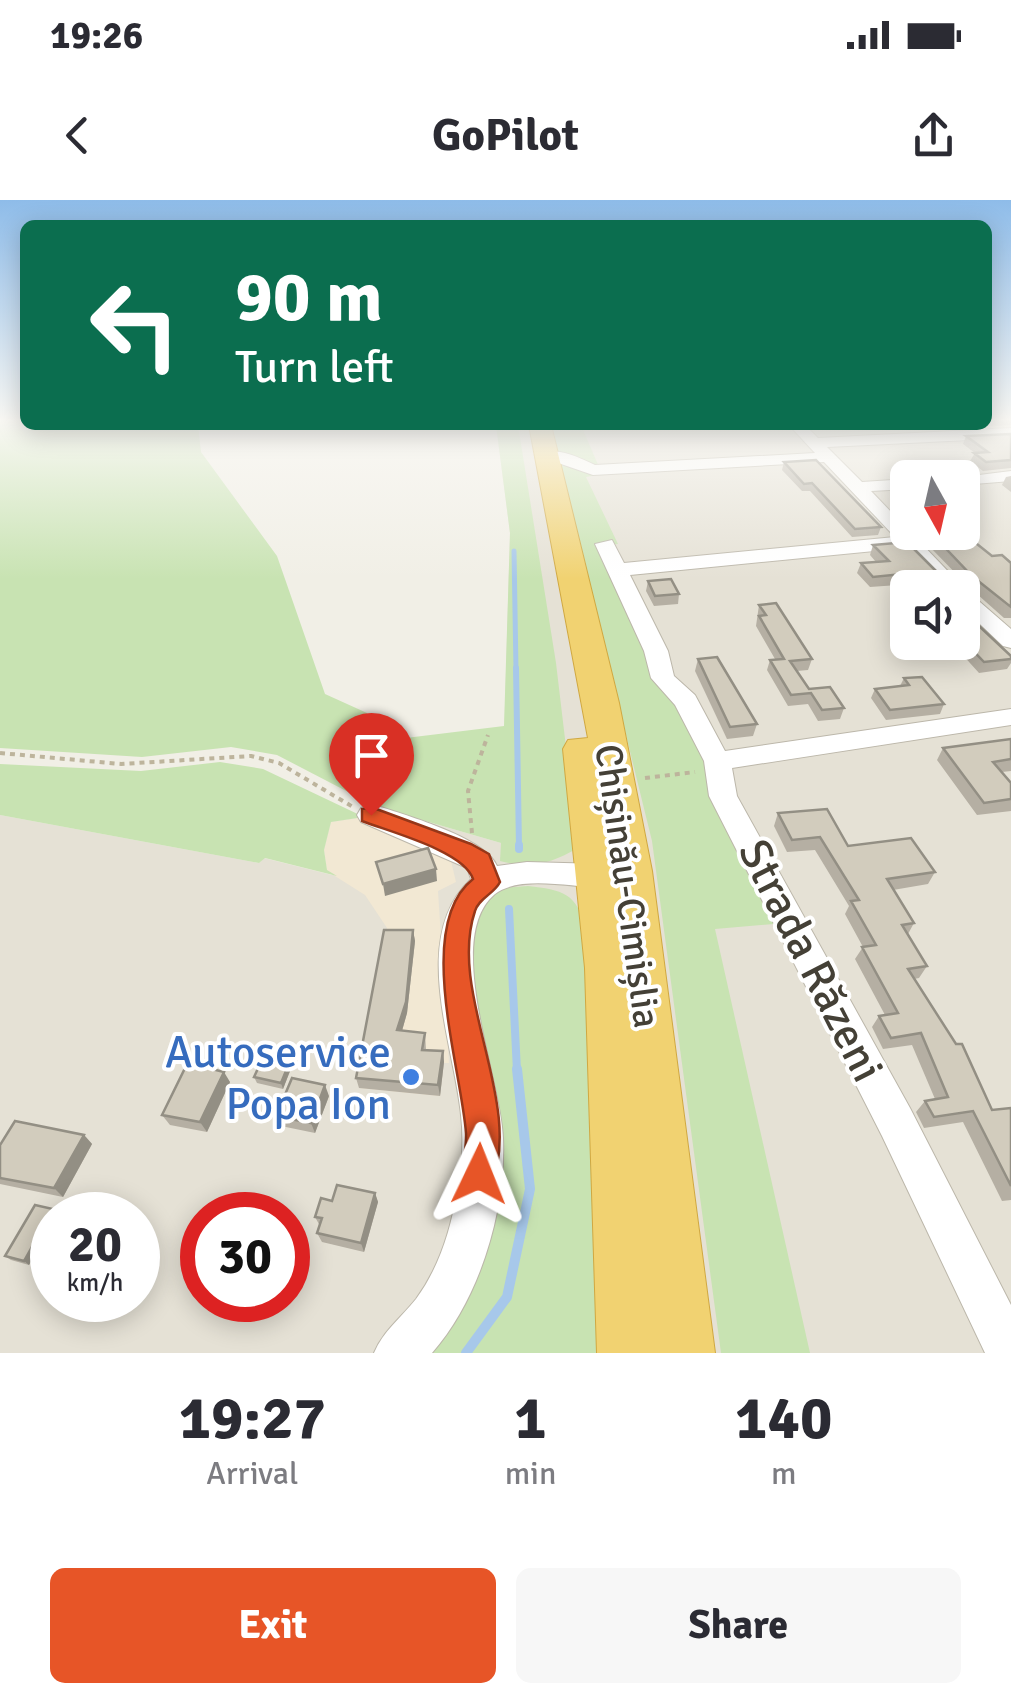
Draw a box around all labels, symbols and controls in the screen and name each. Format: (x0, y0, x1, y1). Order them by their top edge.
text: 19:26 (50, 12, 143, 59)
icon: back (50, 108, 105, 163)
text: GoPilot (432, 108, 579, 163)
icon: share (906, 108, 961, 163)
text: 90 m (235, 254, 383, 340)
icon: left (70, 260, 200, 390)
text: Turn left (235, 340, 394, 395)
north arrow (890, 460, 980, 550)
map controls (890, 460, 980, 660)
button: sound (890, 570, 980, 660)
pin (329, 713, 414, 816)
icon: arrive (344, 728, 399, 783)
street label: Chișinău-Cimișlia (584, 741, 671, 1031)
street label: Strada Răzeni (726, 830, 895, 1091)
place label: Autoservice Popa Ion (165, 1025, 391, 1132)
marker: Autoservice Popa Ion (400, 1066, 422, 1088)
position arrow (427, 1122, 531, 1226)
speed limit sign: 30 (180, 1192, 310, 1322)
text: 20 (68, 1214, 122, 1276)
text: km/h (67, 1267, 123, 1298)
text: 19:27 (179, 1382, 326, 1456)
text: 1 (514, 1382, 547, 1456)
text: 140 (735, 1382, 832, 1456)
text: Arrival (206, 1454, 298, 1493)
text: min (505, 1454, 556, 1493)
text: m (771, 1454, 796, 1493)
button: Exit (50, 1568, 496, 1683)
button: Share (516, 1568, 961, 1683)

